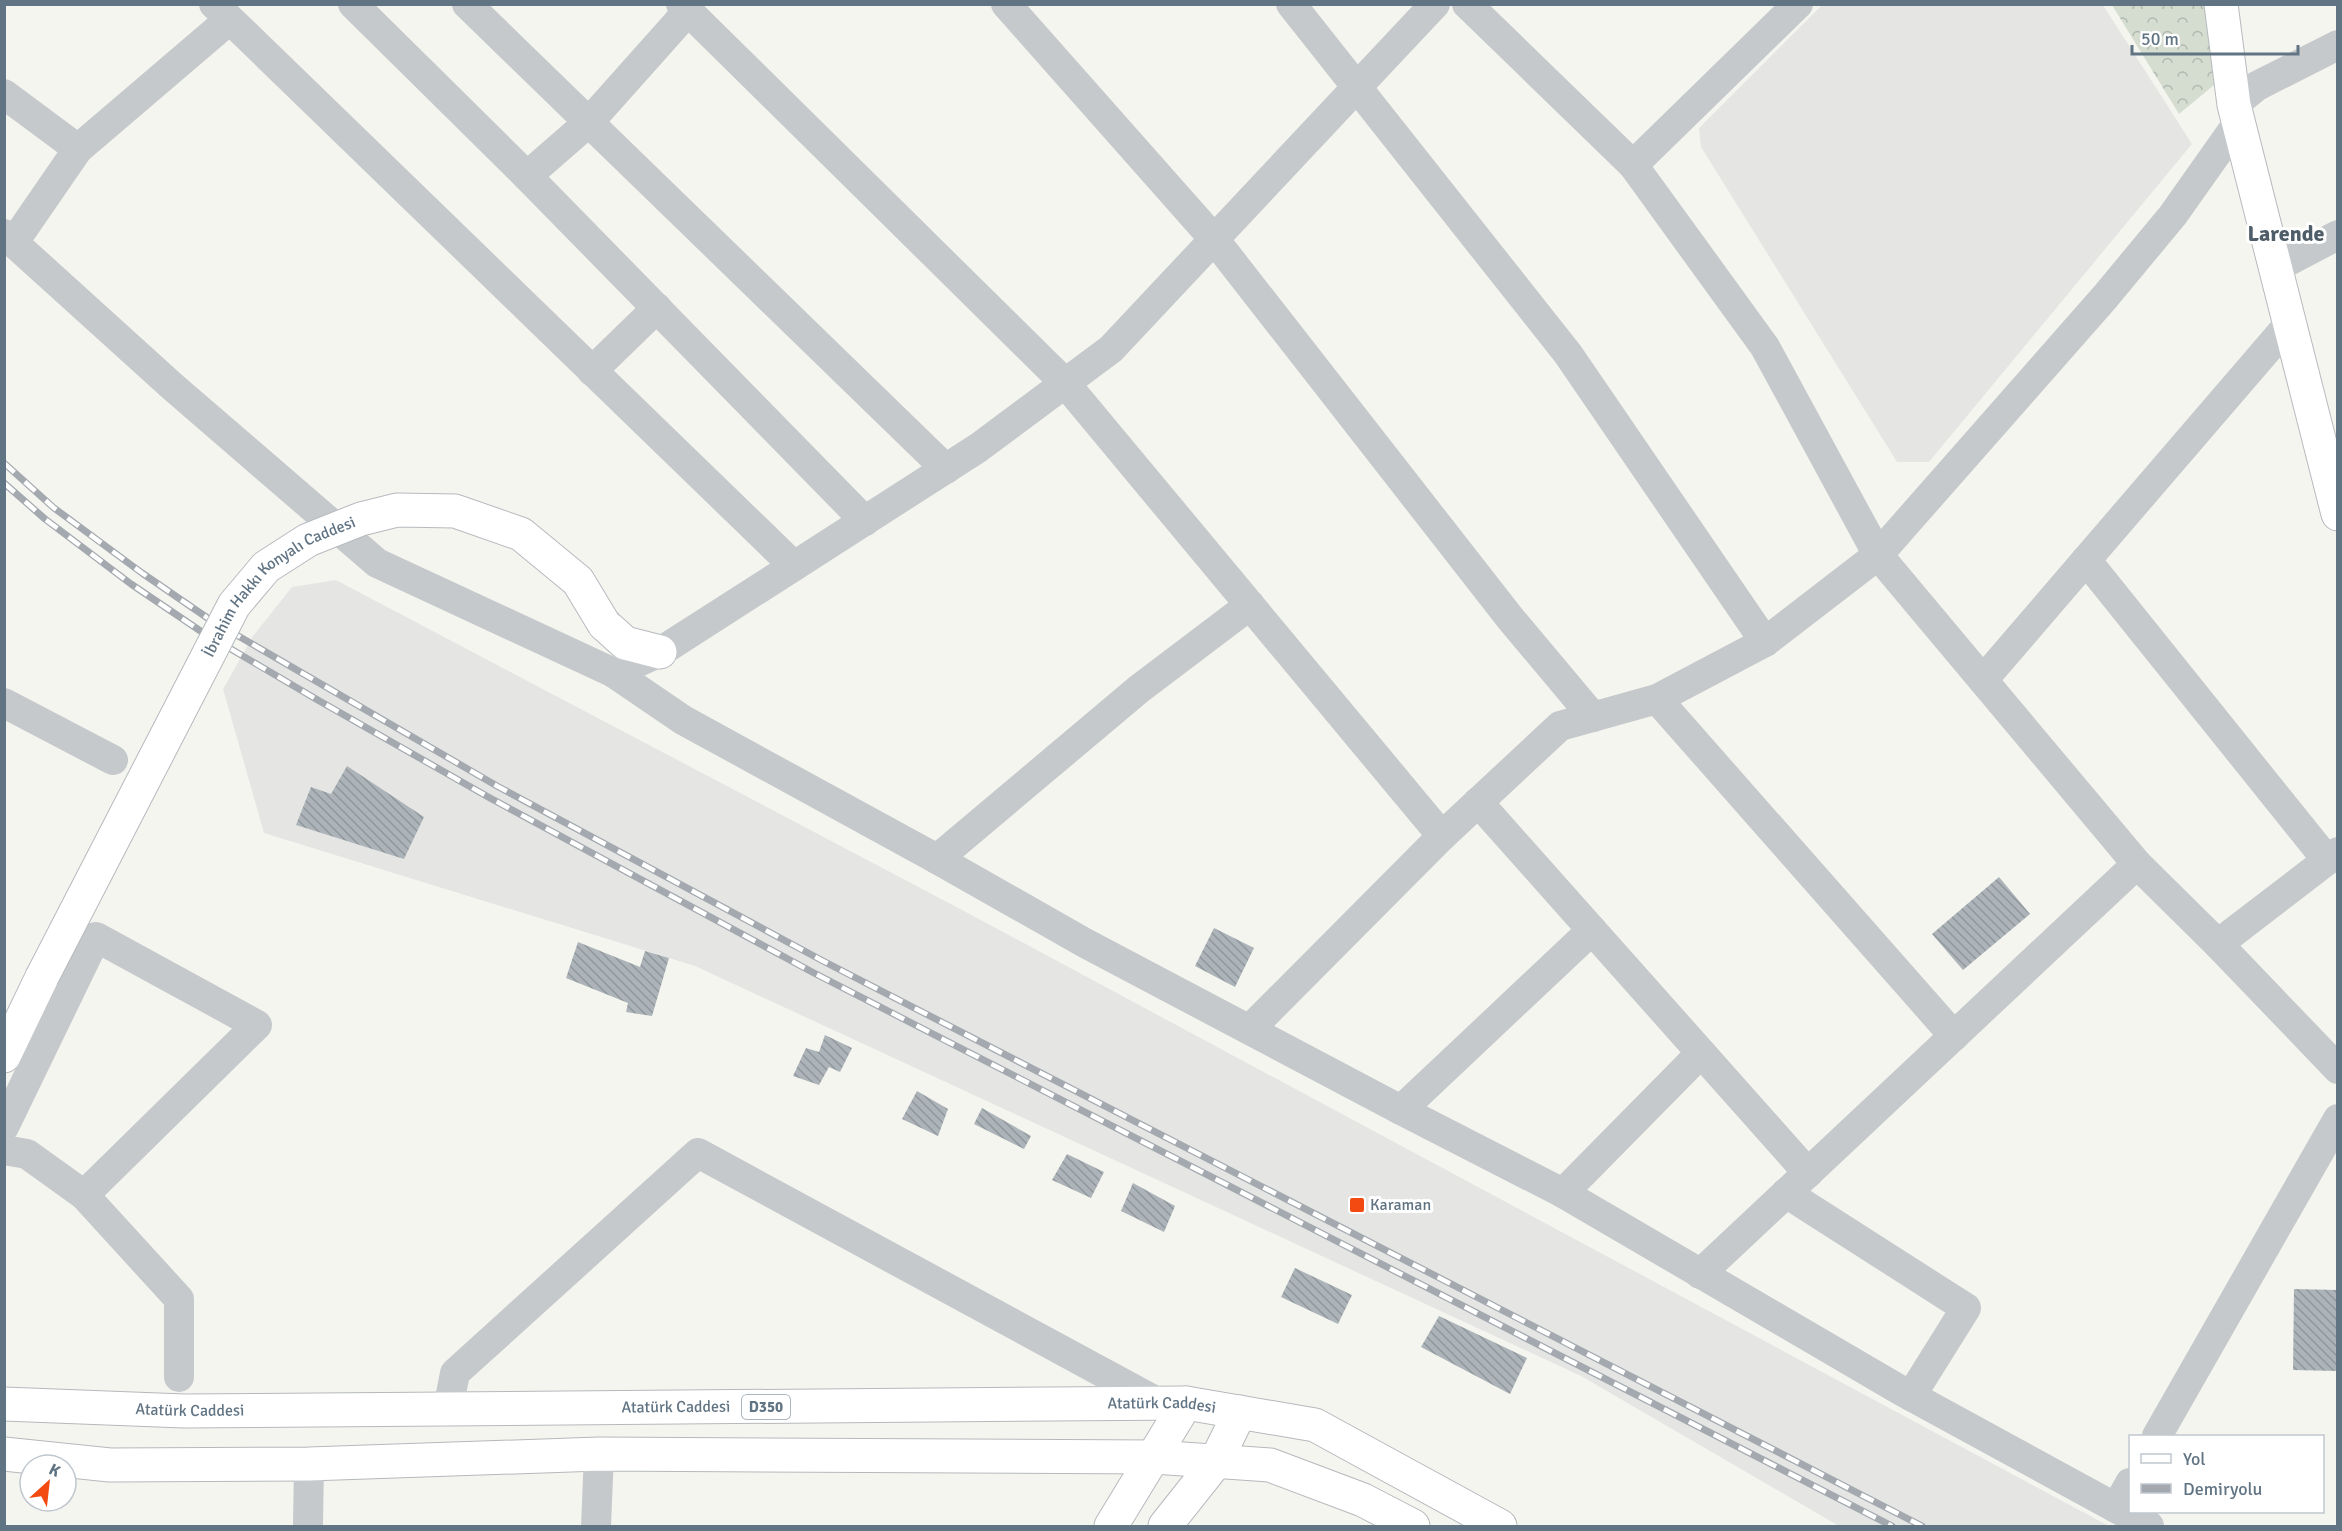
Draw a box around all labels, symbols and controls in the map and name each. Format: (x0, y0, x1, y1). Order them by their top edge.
scale bar (2132, 18, 2298, 56)
text: 50 m (2141, 28, 2179, 50)
district label: Larende (2248, 220, 2325, 247)
street label: İbrahim Hakkı Konyalı Caddesi (199, 512, 358, 660)
place label: Karaman (1370, 1195, 1431, 1215)
marker: Karaman (1348, 1196, 1366, 1214)
street label: Atatürk Caddesi (1107, 1393, 1218, 1418)
road number: D350 (742, 1395, 790, 1419)
street label: Atatürk Caddesi (621, 1397, 730, 1418)
street label: Atatürk Caddesi (135, 1399, 244, 1421)
legend (2129, 1435, 2324, 1513)
text: Yol (2183, 1448, 2206, 1470)
north arrow (18, 1453, 78, 1513)
text: K (45, 1459, 63, 1482)
text: Demiryolu (2183, 1478, 2262, 1500)

